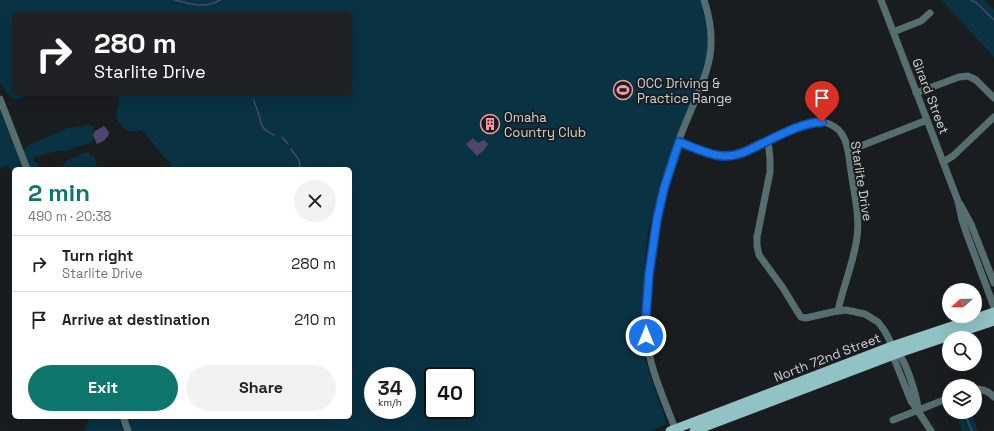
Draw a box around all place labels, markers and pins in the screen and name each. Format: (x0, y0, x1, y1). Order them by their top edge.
place label: OCC Driving & Practice Range (637, 75, 732, 107)
sports icon: OCC Driving & Practice Range (612, 79, 634, 101)
pin (805, 81, 839, 122)
place label: Omaha Country Club (504, 109, 586, 141)
building icon: Omaha Country Club (479, 113, 501, 135)

